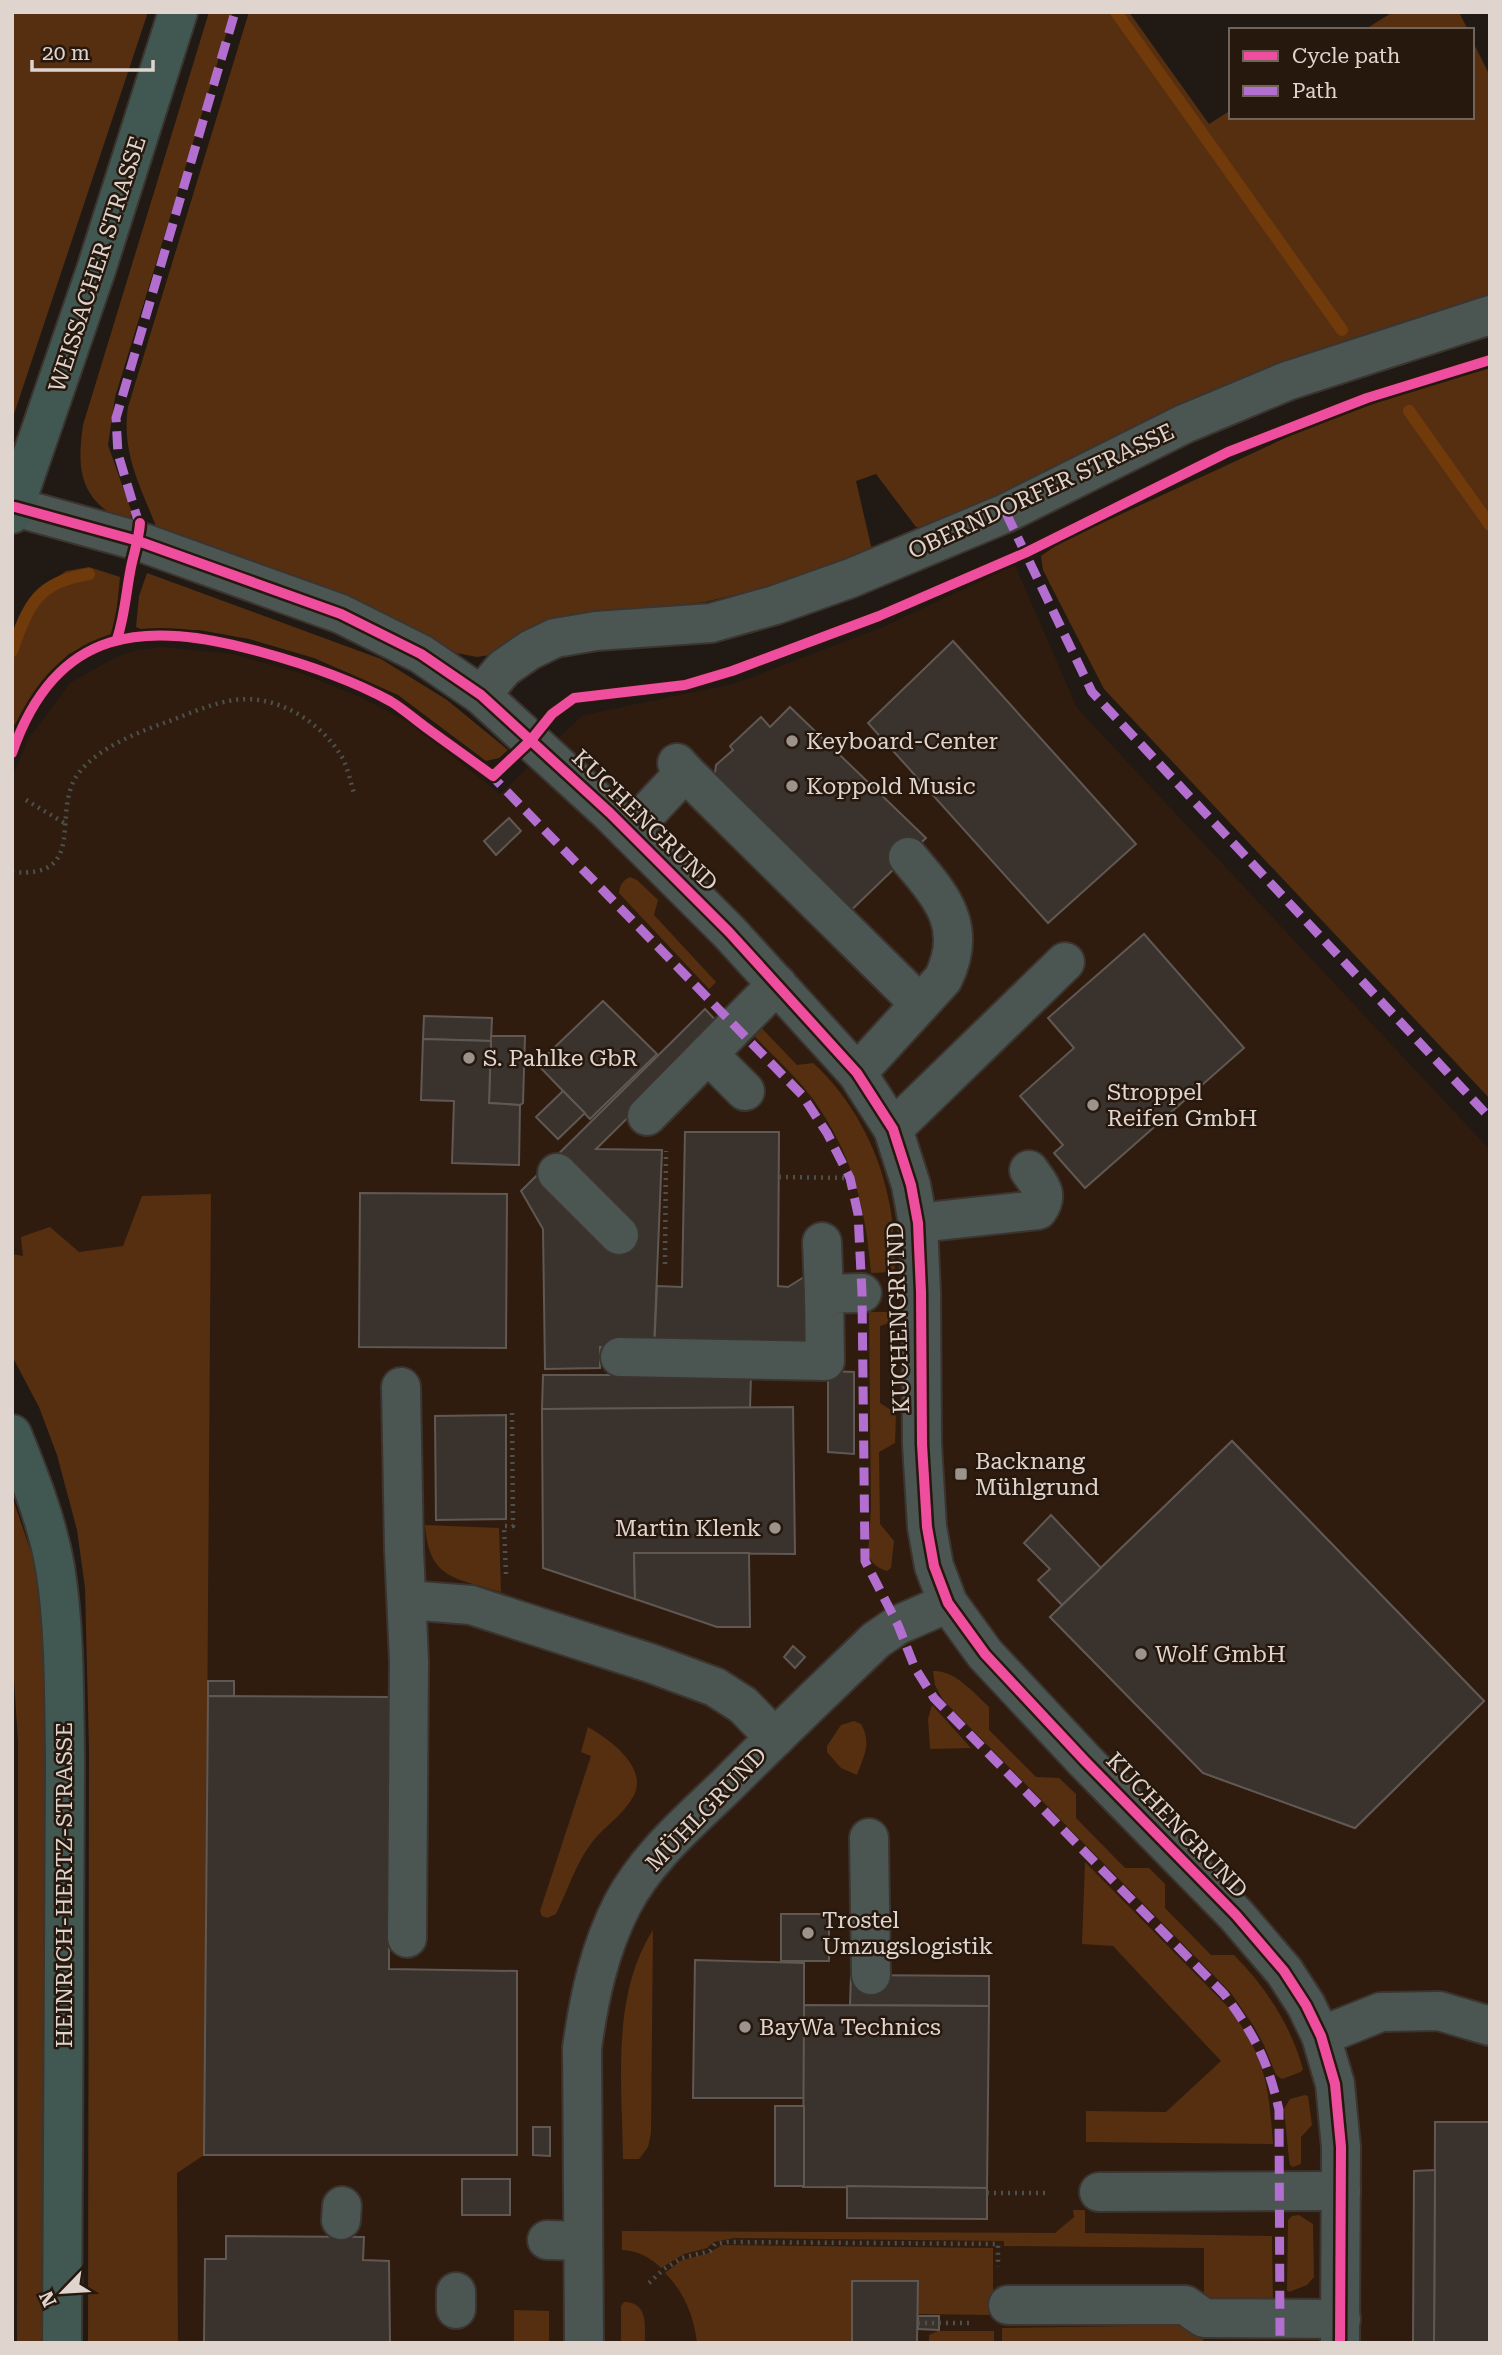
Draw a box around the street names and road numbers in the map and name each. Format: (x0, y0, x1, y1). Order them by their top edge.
street label: WEISSACHER STRASSE (43, 133, 152, 396)
street label: OBERNDORFER STRASSE (904, 418, 1178, 565)
street label: KUCHENGRUND (566, 744, 723, 897)
street label: KUCHENGRUND (882, 1222, 915, 1414)
street label: HEINRICH-HERTZ-STRASSE (51, 1722, 78, 2048)
street label: MÜHLGRUND (640, 1742, 772, 1877)
street label: KUCHENGRUND (1100, 1747, 1253, 1904)

